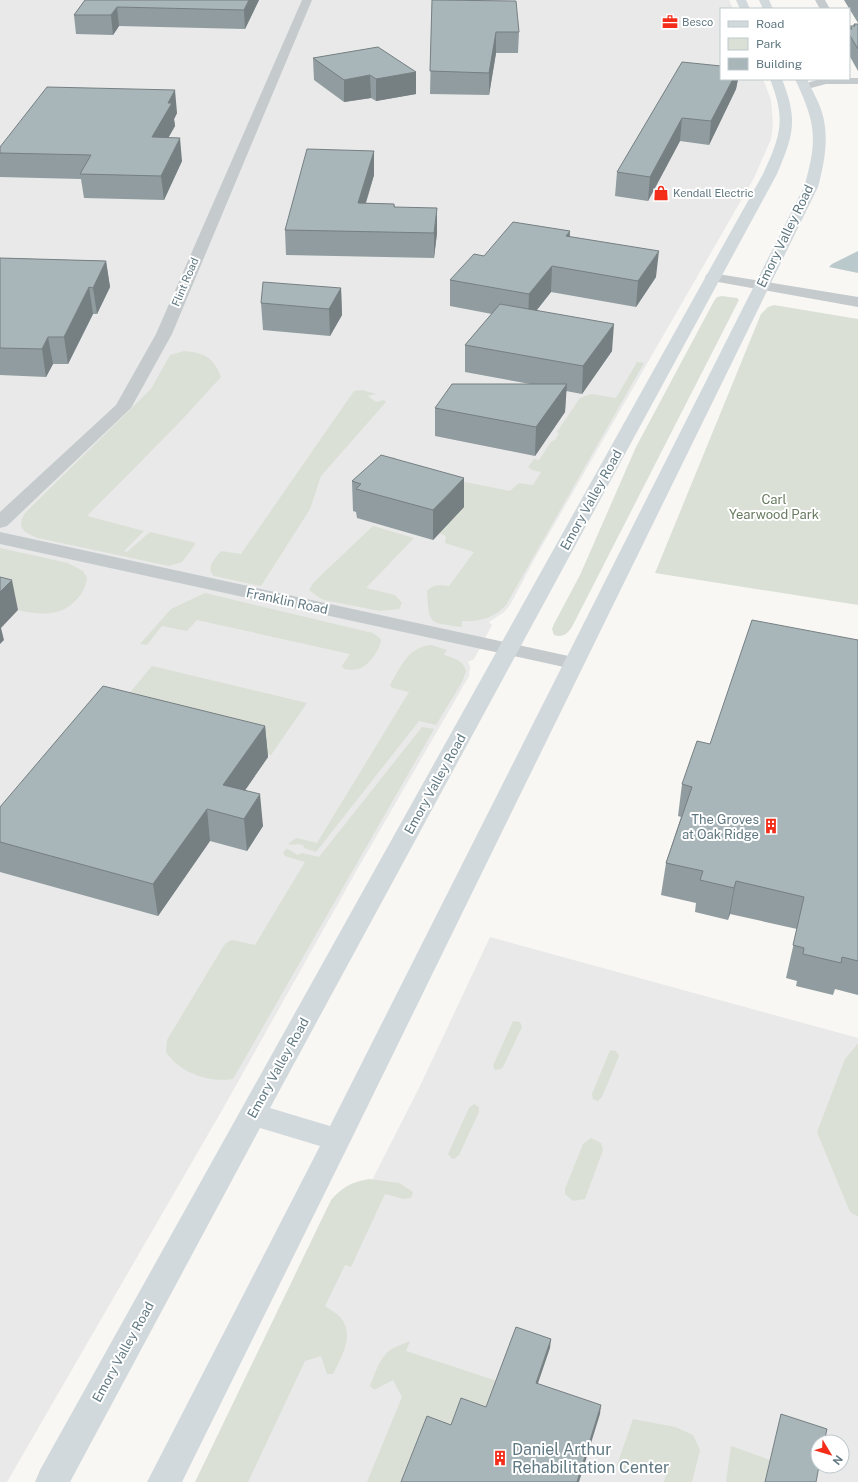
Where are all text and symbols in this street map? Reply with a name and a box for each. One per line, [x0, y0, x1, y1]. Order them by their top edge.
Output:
legend [720, 8, 850, 80]
office icon: Besco [661, 13, 679, 31]
place label: Besco [682, 16, 713, 28]
text: Road [756, 17, 784, 31]
text: Park [756, 37, 782, 51]
text: Building [756, 57, 802, 71]
street label: Emory Valley Road [754, 182, 816, 290]
shop icon: Kendall Electric [652, 184, 670, 202]
place label: Kendall Electric [673, 187, 754, 199]
street label: Flint Road [169, 256, 201, 308]
street label: Emory Valley Road [557, 447, 625, 553]
park label: Carl Yearwood Park [729, 492, 819, 522]
street label: Franklin Road [245, 585, 329, 617]
street label: Emory Valley Road [401, 731, 469, 837]
place label: The Groves at Oak Ridge [682, 812, 759, 842]
building icon: The Groves at Oak Ridge [762, 817, 780, 835]
street label: Emory Valley Road [244, 1015, 312, 1121]
street label: Emory Valley Road [89, 1299, 157, 1405]
north arrow [810, 1434, 850, 1474]
place label: Daniel Arthur Rehabilitation Center [512, 1440, 669, 1477]
building icon: Daniel Arthur Rehabilitation Center [491, 1449, 509, 1467]
text: N [831, 1453, 845, 1467]

